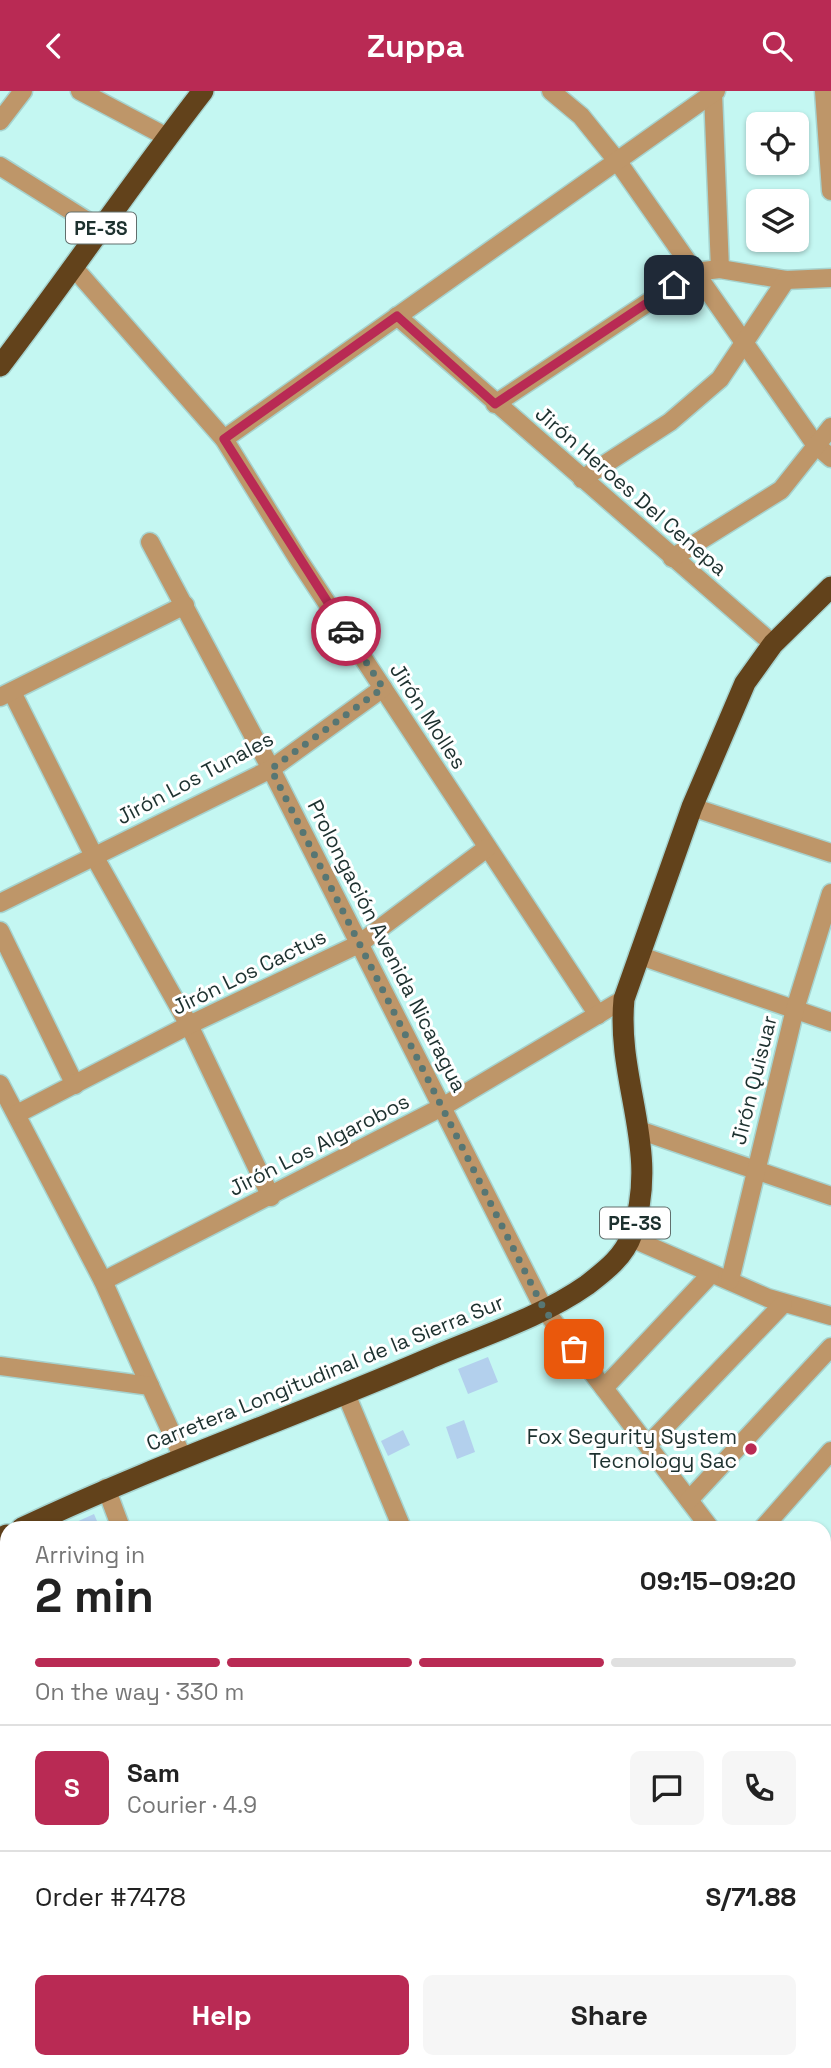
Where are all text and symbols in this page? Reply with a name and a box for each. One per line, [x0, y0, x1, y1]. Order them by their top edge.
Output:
text: Zuppa [367, 26, 464, 66]
icon: back [35, 27, 73, 65]
icon: search [758, 27, 796, 65]
map controls [746, 112, 809, 252]
button: locate [746, 112, 809, 175]
button: layers [746, 189, 809, 252]
road number: PE-3S [66, 213, 136, 244]
pin [644, 255, 704, 315]
icon: home [655, 266, 693, 304]
street label: Jirón Heroes Del Cenepa [530, 400, 733, 581]
courier [311, 596, 381, 666]
icon: car [327, 612, 365, 650]
street label: Jirón Molles [384, 657, 473, 774]
street label: Jirón Los Tunales [112, 725, 278, 830]
street label: Prolongación Avenida Nicaragua [302, 795, 473, 1097]
street label: Jirón Los Cactus [167, 923, 330, 1021]
street label: Jirón Quisuar [724, 1012, 783, 1147]
street label: Jirón Los Algarobos [224, 1087, 414, 1202]
road number: PE-3S [600, 1207, 670, 1239]
street label: Carretera Longitudinal de la Sierra Sur [142, 1288, 508, 1457]
pin [544, 1319, 604, 1379]
icon: bag [555, 1330, 593, 1368]
place label: Fox Segurity System Tecnology Sac [527, 1423, 737, 1474]
marker: Fox Segurity System Tecnology Sac [743, 1441, 759, 1457]
text: Arriving in [35, 1540, 145, 1570]
text: 09:15–09:20 [640, 1564, 796, 1598]
text: 2 min [35, 1567, 154, 1625]
text: On the way · 330 m [35, 1677, 244, 1707]
button: chat [630, 1751, 704, 1825]
button: phone [722, 1751, 796, 1825]
text: Sam [127, 1756, 180, 1790]
text: S [64, 1771, 80, 1805]
text: Courier · 4.9 [127, 1790, 257, 1820]
text: Order #7478 [35, 1880, 186, 1914]
text: S/71.88 [706, 1880, 796, 1914]
button: Help [35, 1975, 409, 2055]
button: Share [423, 1975, 796, 2055]

